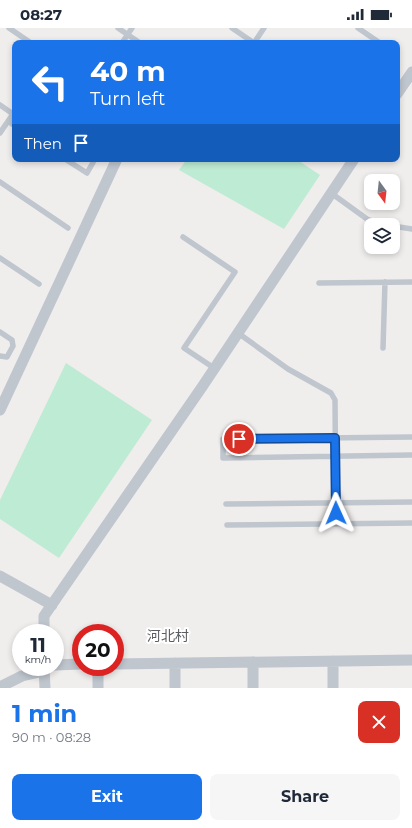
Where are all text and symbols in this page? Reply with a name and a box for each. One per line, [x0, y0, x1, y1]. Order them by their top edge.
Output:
text: 08:27 [20, 5, 62, 24]
text: 40 m [90, 54, 166, 88]
icon: left [24, 56, 76, 108]
text: Turn left [90, 88, 165, 110]
icon: arrive [70, 132, 92, 154]
text: Then [24, 134, 62, 153]
north arrow [364, 174, 400, 210]
map controls [364, 174, 400, 254]
button: layers [364, 218, 400, 254]
pin [222, 422, 256, 456]
icon: arrive [228, 428, 250, 450]
position arrow [315, 492, 357, 534]
speed limit sign: 20 [72, 624, 124, 676]
district label: 河北村 [147, 627, 189, 645]
text: 11 [30, 633, 46, 657]
text: km/h [25, 653, 51, 666]
text: 1 min [12, 699, 77, 728]
button: close [358, 701, 400, 743]
text: 90 m · 08:28 [12, 729, 91, 745]
button: Exit [12, 774, 202, 820]
button: Share [210, 774, 400, 820]

